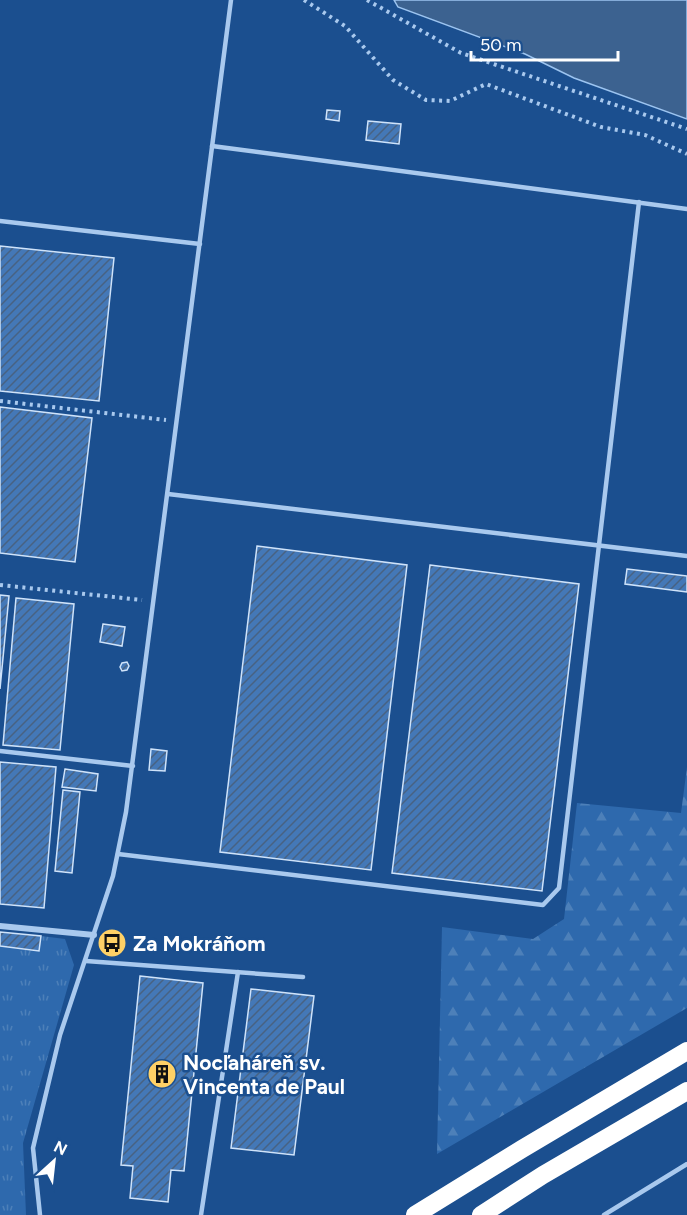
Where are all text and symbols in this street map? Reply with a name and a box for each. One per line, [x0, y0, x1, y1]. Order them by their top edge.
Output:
scale bar [471, 24, 618, 62]
text: 50 m [480, 34, 522, 56]
bus stop icon: Za Mokráňom [96, 927, 128, 959]
place label: Za Mokráňom [133, 931, 265, 956]
place label: Nocľaháreň sv. Vincenta de Paul [183, 1050, 345, 1099]
building icon: Nocľaháreň sv. Vincenta de Paul [146, 1058, 178, 1090]
north arrow [24, 1131, 84, 1191]
text: N [51, 1137, 70, 1159]

